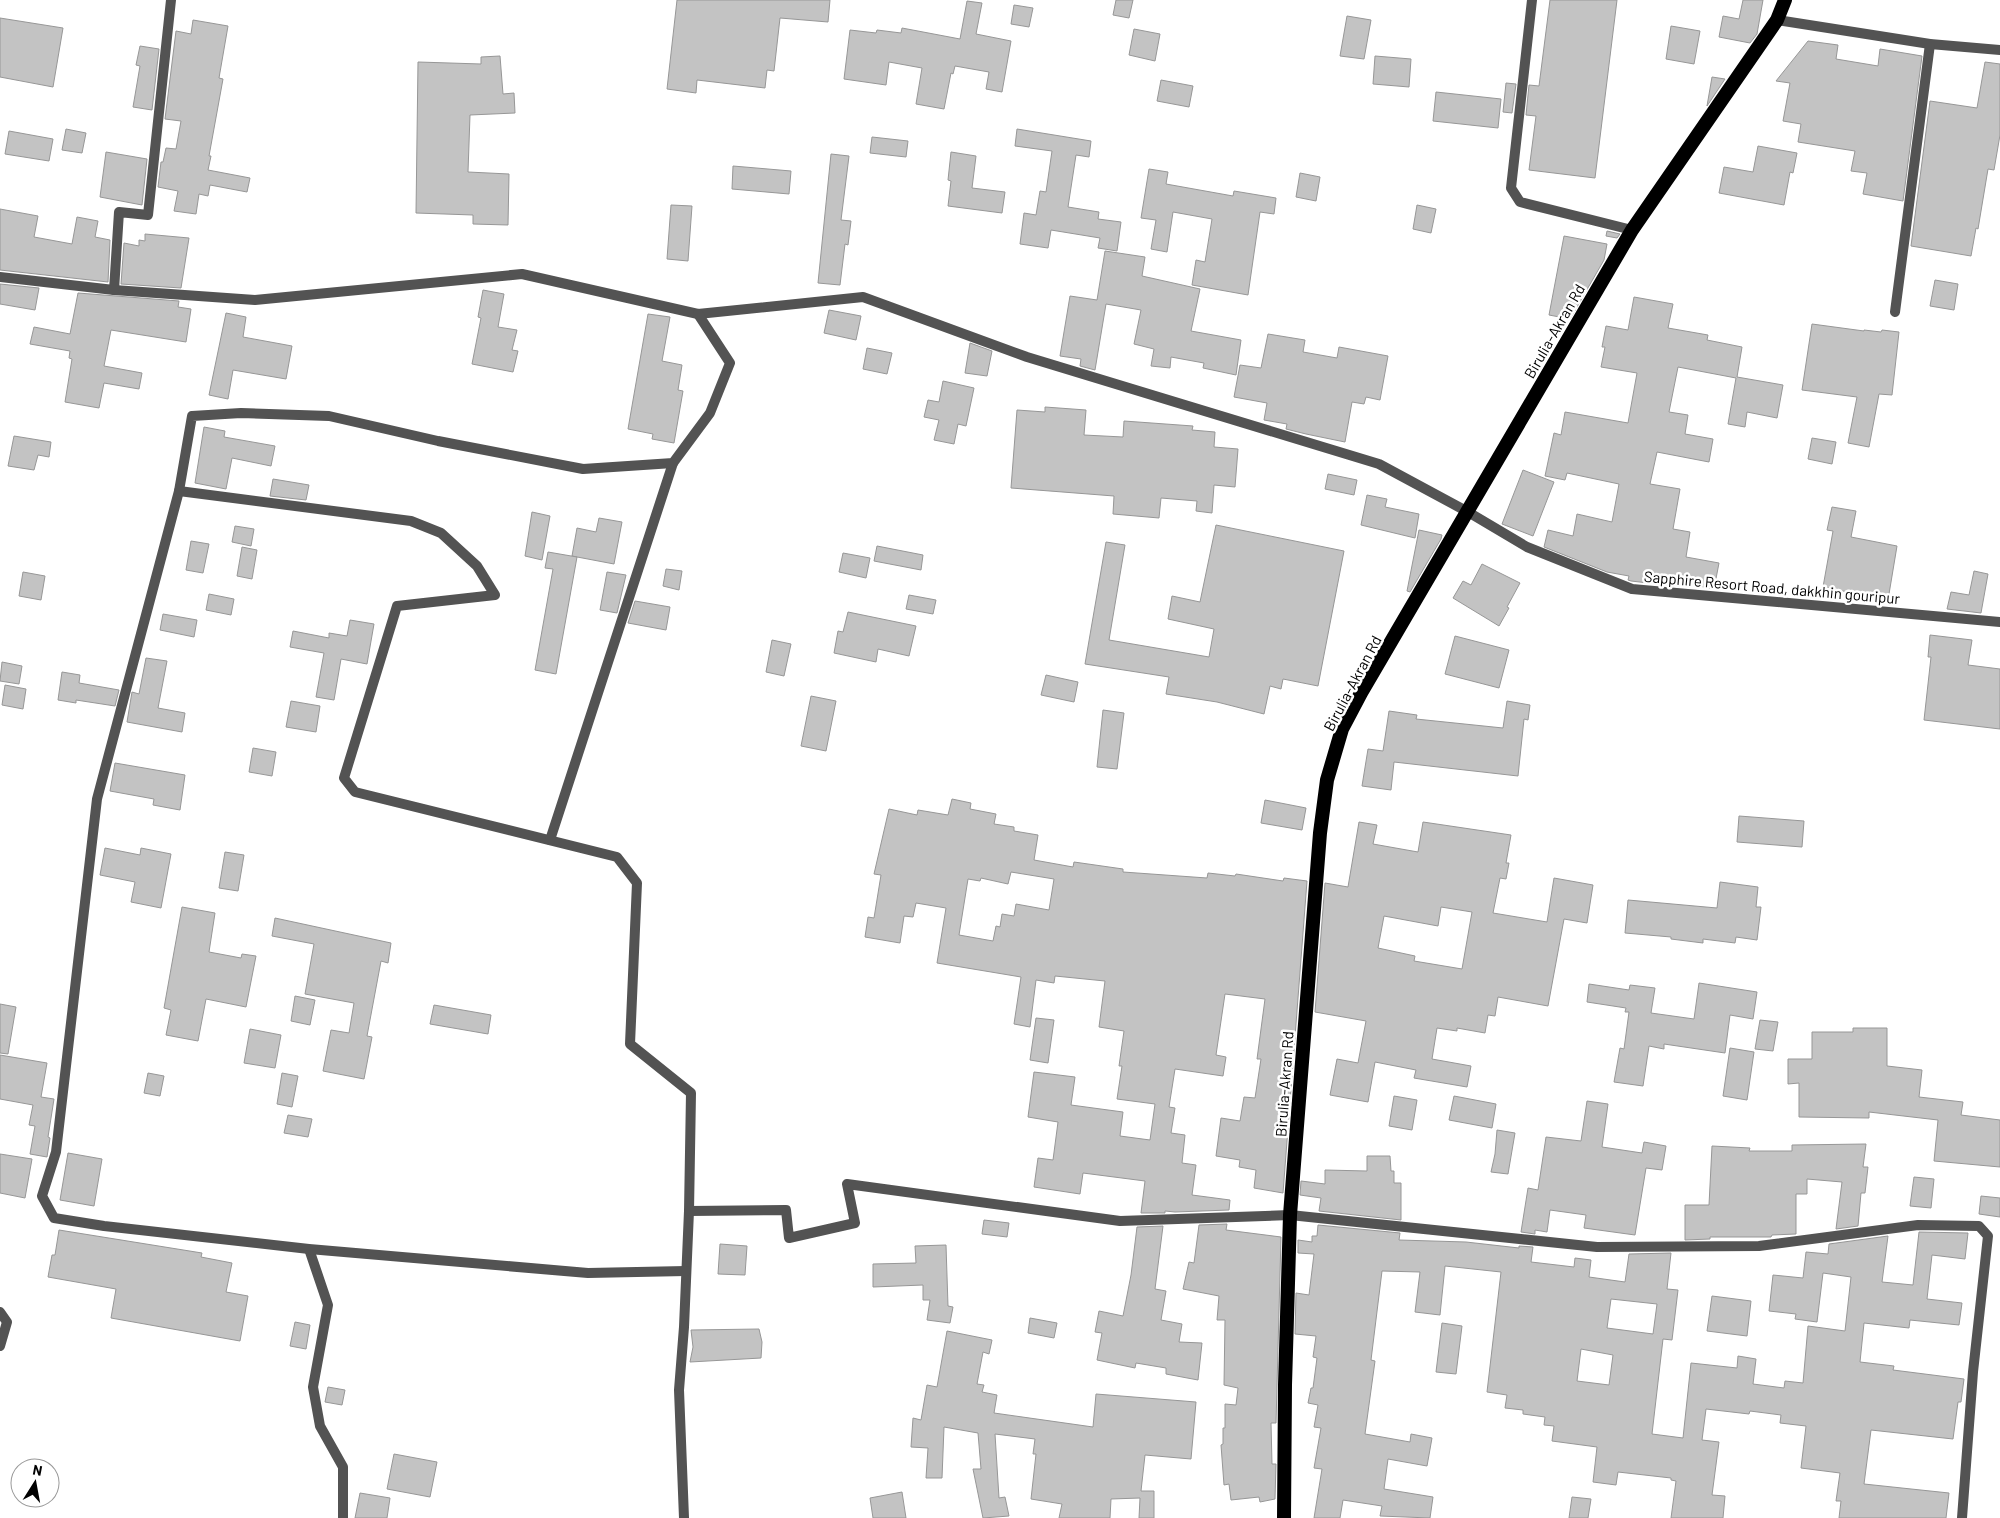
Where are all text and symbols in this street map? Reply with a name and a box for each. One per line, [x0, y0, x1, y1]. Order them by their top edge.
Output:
street label: Birulia-Akran Rd [1520, 281, 1588, 381]
street label: Sapphire Resort Road, dakkhin gouripur [1643, 567, 1901, 607]
street label: Birulia-Akran Rd [1319, 632, 1385, 734]
street label: Birulia-Akran Rd [1271, 1031, 1297, 1137]
north arrow [10, 1458, 60, 1508]
text: N [31, 1461, 44, 1479]

